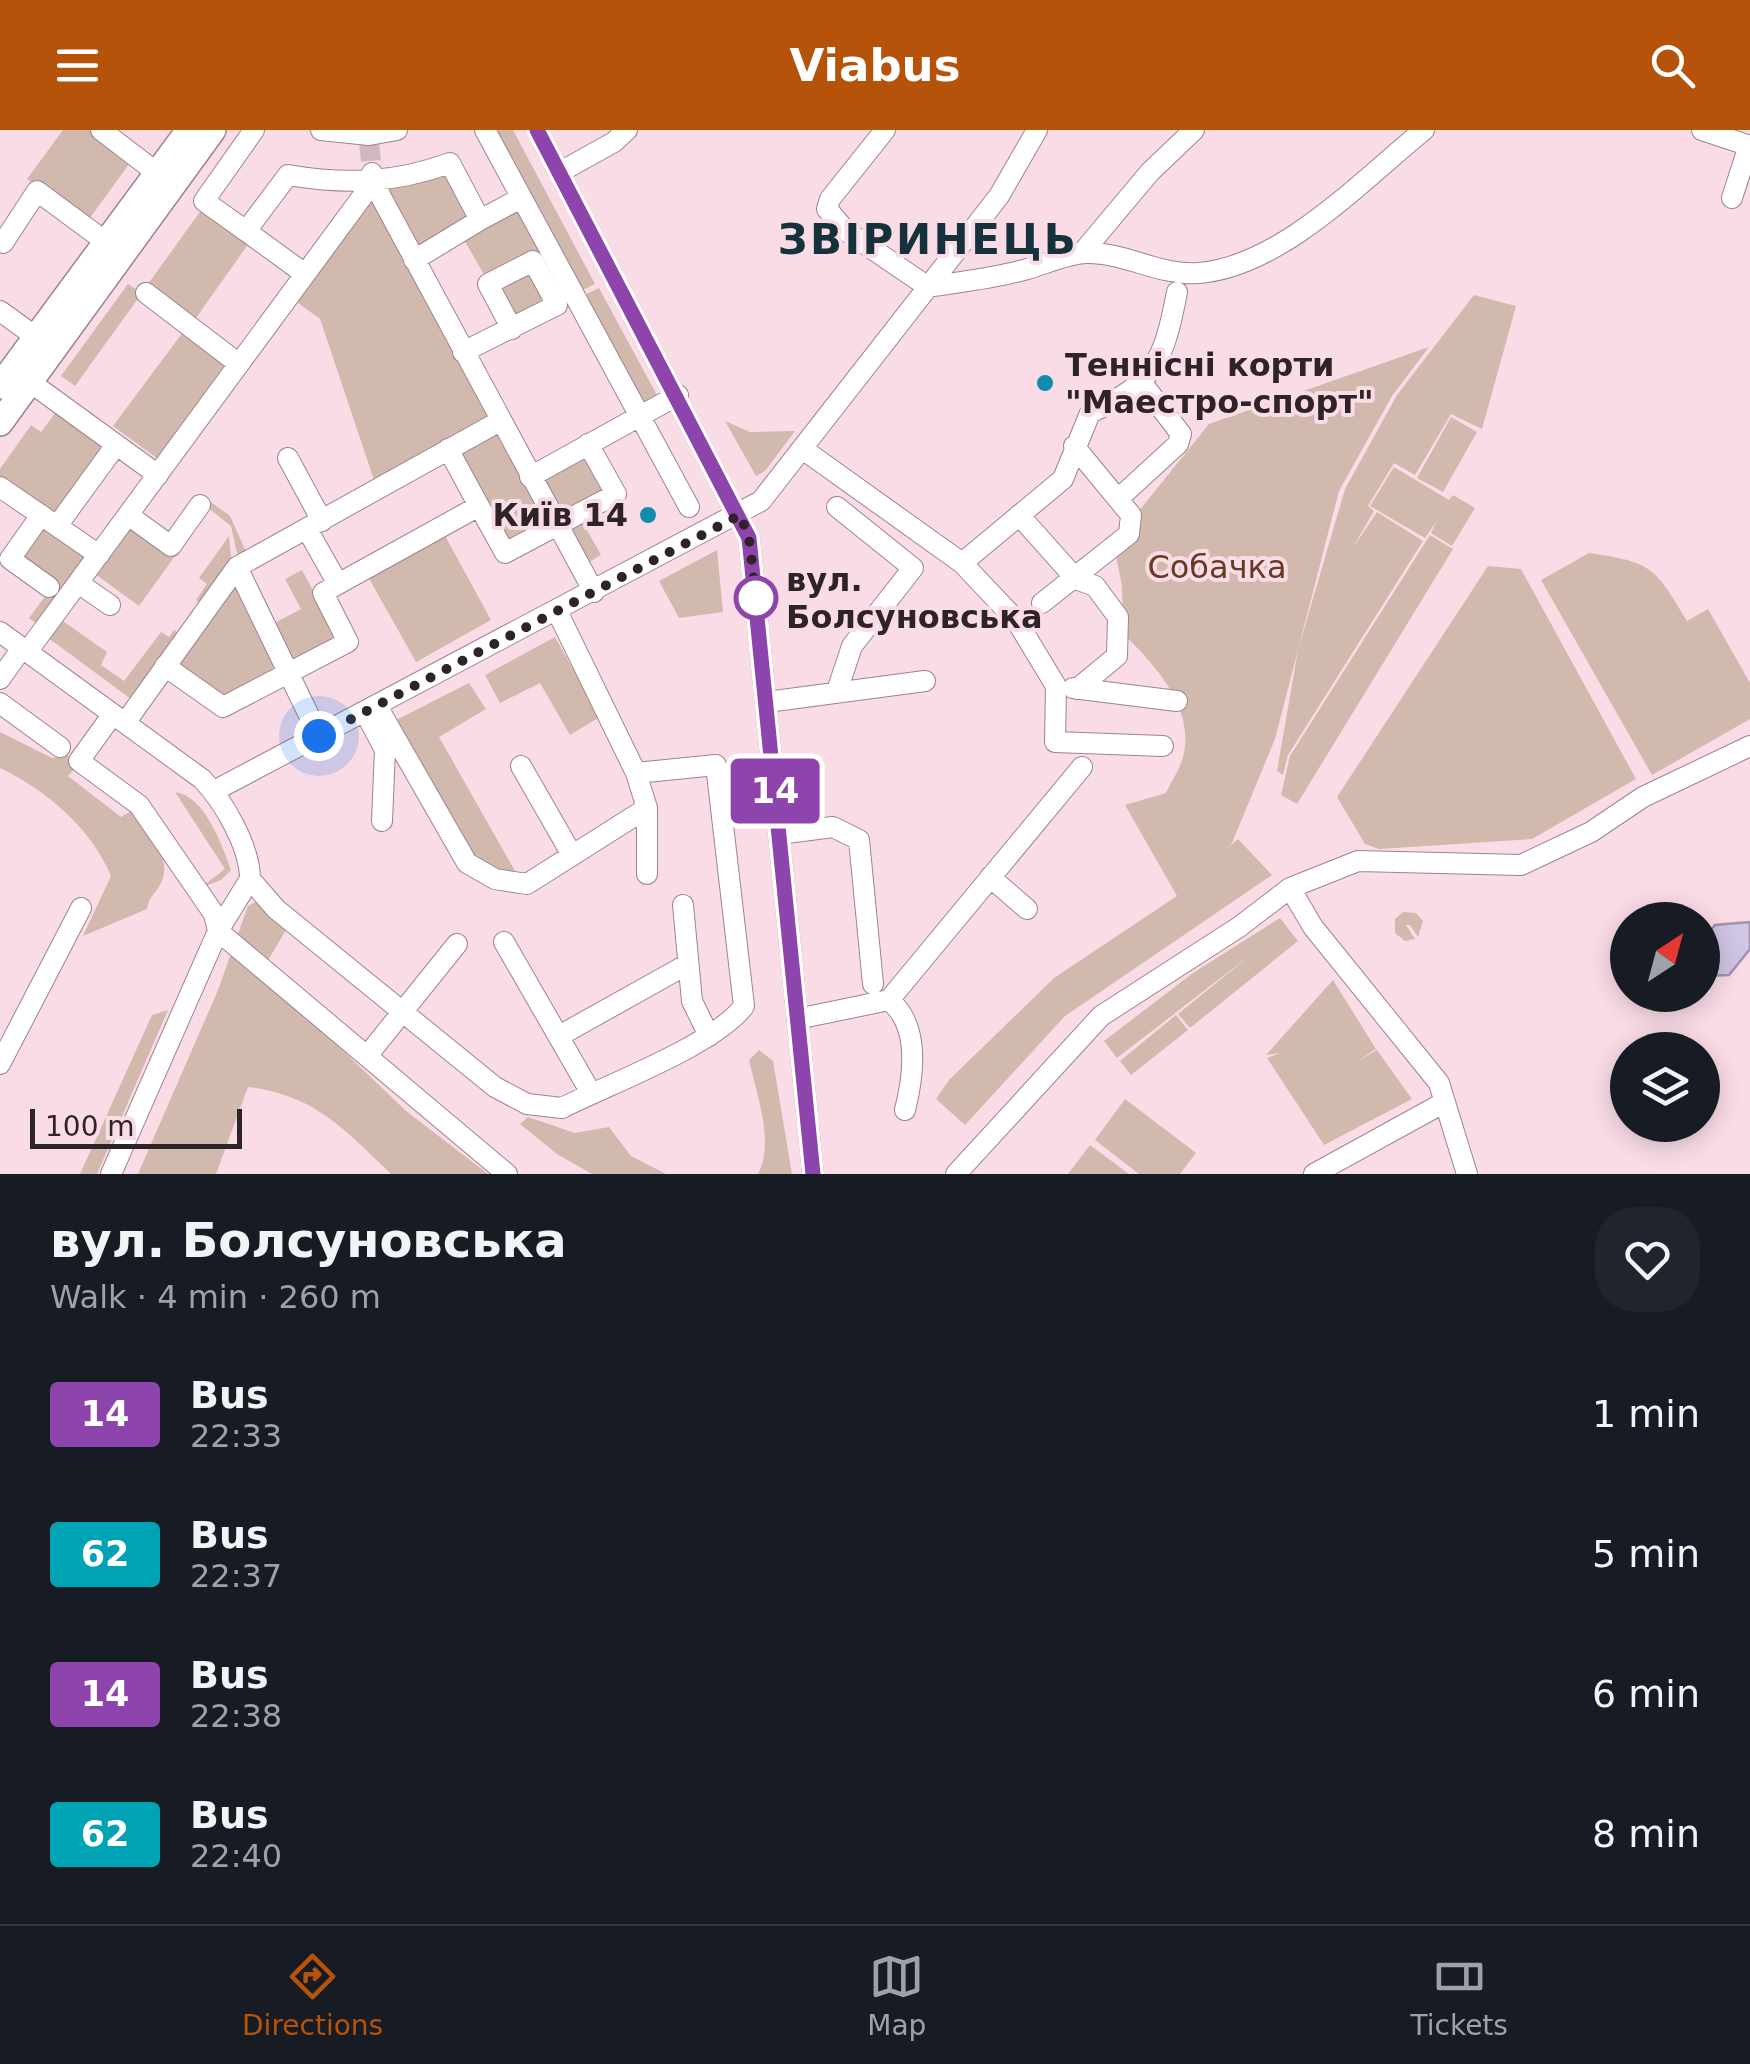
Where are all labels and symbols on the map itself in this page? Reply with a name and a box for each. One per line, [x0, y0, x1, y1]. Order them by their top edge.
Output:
district label: ЗВІРИНЕЦЬ [778, 215, 1078, 264]
place label: Теннісні корти "Маестро-спорт" [1065, 346, 1374, 421]
marker: Теннісні корти "Маестро-спорт" [1034, 372, 1056, 394]
place label: Київ 14 [493, 496, 628, 534]
marker: Київ 14 [637, 504, 659, 526]
park label: Собачка [1147, 548, 1287, 586]
place label: вул. Болсуновська [786, 561, 1043, 636]
marker: вул. Болсуновська [735, 577, 777, 619]
your location [294, 711, 344, 761]
line badge: 14 [730, 758, 820, 824]
north arrow [1610, 902, 1720, 1012]
scale bar [30, 1104, 242, 1148]

